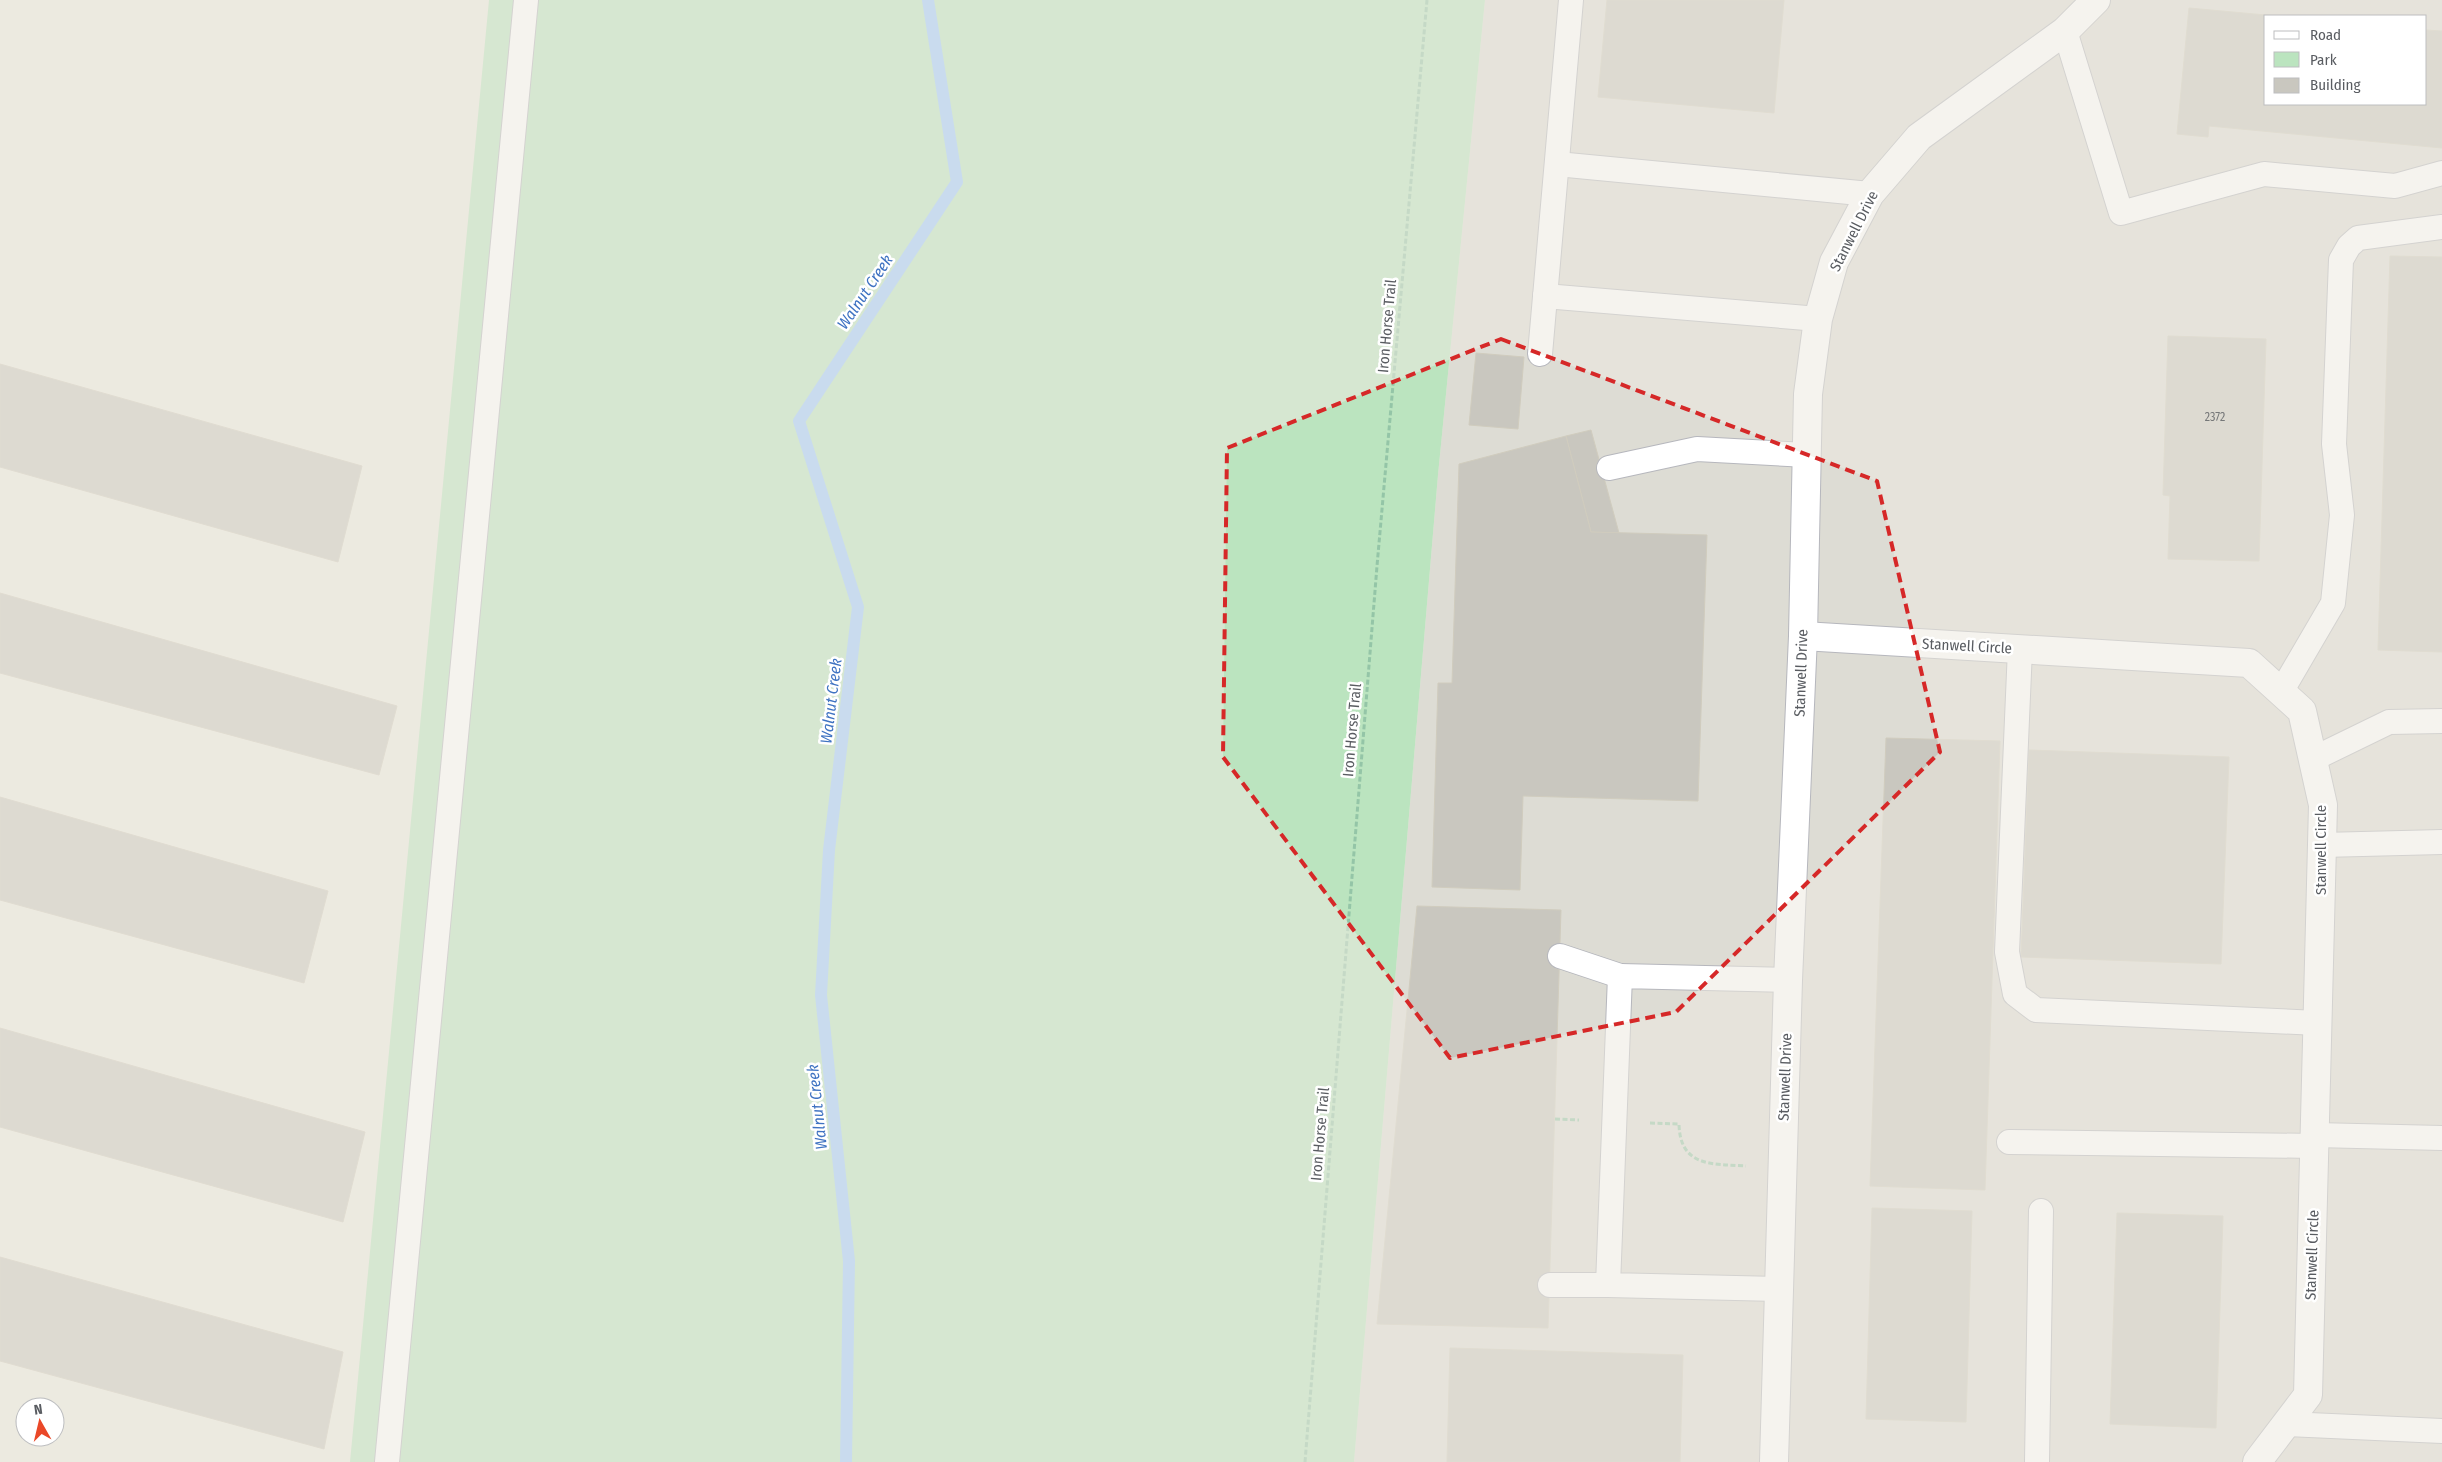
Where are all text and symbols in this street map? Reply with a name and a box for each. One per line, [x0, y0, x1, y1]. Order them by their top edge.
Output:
legend [2264, 15, 2427, 105]
text: Road [2310, 26, 2341, 44]
text: Park [2310, 51, 2337, 69]
text: Building [2310, 76, 2361, 94]
street label: Stanwell Drive [1826, 188, 1882, 274]
water label: Walnut Creek [833, 251, 897, 333]
street label: Iron Horse Trail [1374, 278, 1400, 373]
house number: 2372 [2205, 410, 2225, 424]
street label: Stanwell Drive [1790, 629, 1812, 717]
street label: Stanwell Circle [1922, 635, 2012, 657]
water label: Walnut Creek [816, 657, 846, 745]
street label: Iron Horse Trail [1339, 682, 1365, 777]
street label: Stanwell Circle [2312, 805, 2330, 895]
street label: Stanwell Drive [1774, 1033, 1796, 1121]
water label: Walnut Creek [803, 1063, 831, 1151]
street label: Iron Horse Trail [1307, 1086, 1333, 1181]
street label: Stanwell Circle [2301, 1210, 2323, 1300]
north arrow [15, 1397, 65, 1447]
text: N [33, 1401, 44, 1419]

